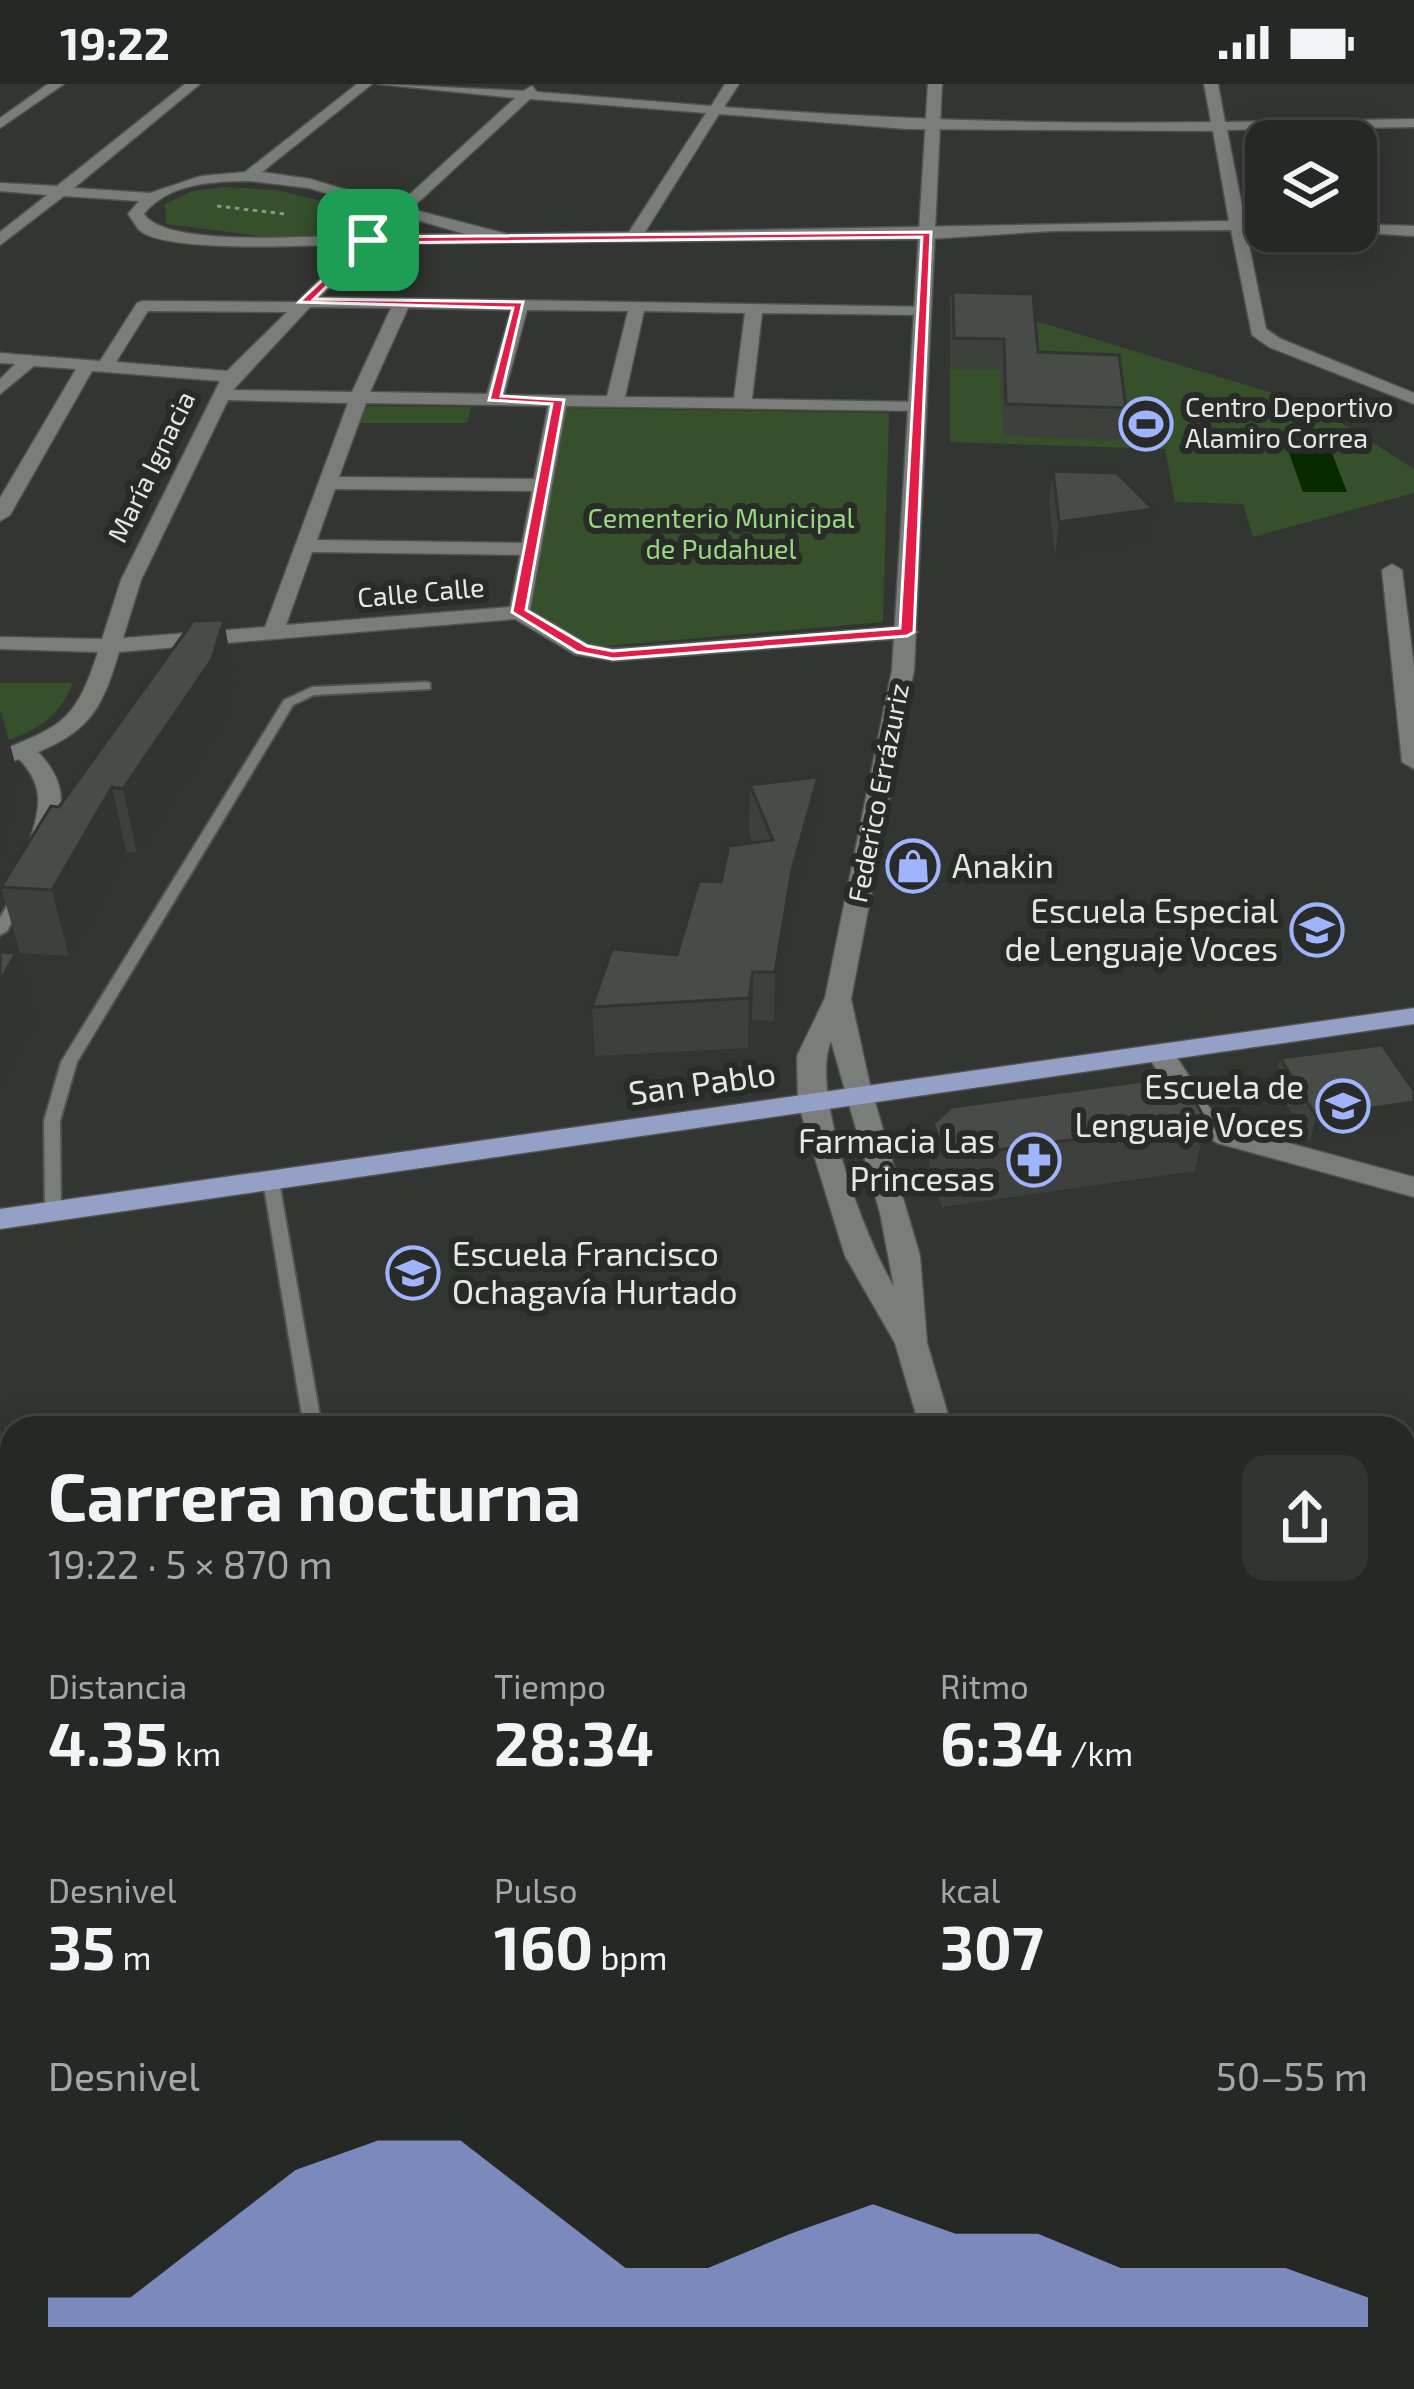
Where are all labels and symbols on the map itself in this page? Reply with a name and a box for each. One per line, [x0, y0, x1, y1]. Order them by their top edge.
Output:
pin [317, 189, 419, 291]
street label: María Ignacia [100, 385, 201, 547]
place label: Centro Deportivo Alamiro Correa [1185, 390, 1393, 453]
sports icon: Centro Deportivo Alamiro Correa [1118, 396, 1174, 452]
park label: Cementerio Municipal de Pudahuel [587, 501, 855, 564]
street label: Calle Calle [356, 570, 486, 613]
street label: Federico Errázuriz [840, 680, 914, 905]
shop icon: Anakin [885, 838, 941, 894]
place label: Anakin [952, 845, 1054, 885]
place label: Escuela Especial de Lenguaje Voces [1004, 890, 1278, 968]
school or university icon: Escuela Especial de Lenguaje Voces [1289, 902, 1345, 958]
street label: San Pablo [626, 1052, 778, 1112]
place label: Escuela de Lenguaje Voces [1074, 1066, 1304, 1144]
school or university icon: Escuela de Lenguaje Voces [1315, 1078, 1371, 1134]
place label: Farmacia Las Princesas [798, 1120, 995, 1198]
pharmacy icon: Farmacia Las Princesas [1006, 1132, 1062, 1188]
place label: Escuela Francisco Ochagavía Hurtado [452, 1233, 737, 1311]
school or university icon: Escuela Francisco Ochagavía Hurtado [385, 1245, 441, 1301]

